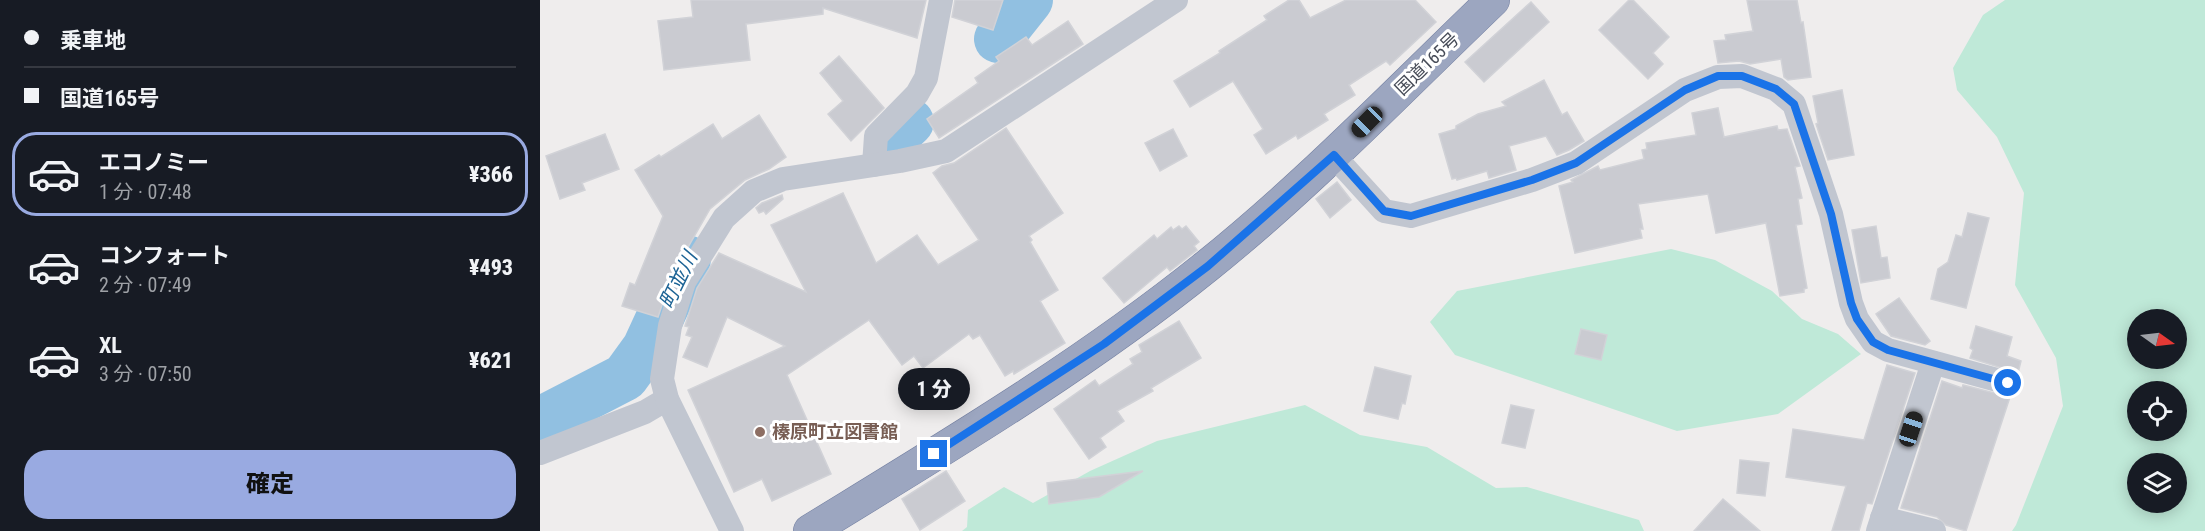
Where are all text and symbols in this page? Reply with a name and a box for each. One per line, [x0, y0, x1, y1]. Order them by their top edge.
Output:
text: 乗車地 [60, 28, 126, 53]
street label: 国道165号 [1390, 28, 1463, 99]
text: 国道165号 [60, 86, 159, 111]
car [1348, 103, 1386, 141]
icon: car [27, 147, 81, 201]
text: エコノミー [99, 150, 209, 175]
text: ¥366 [469, 162, 513, 187]
text: 1 分 · 07:48 [99, 180, 192, 204]
icon: car [27, 240, 81, 294]
text: コンフォート [99, 243, 230, 268]
water label: 町並川 [654, 246, 703, 312]
text: ¥493 [469, 255, 513, 280]
text: 2 分 · 07:49 [99, 273, 192, 297]
north arrow [2127, 309, 2187, 369]
map controls [2127, 309, 2187, 513]
icon: car [27, 333, 81, 387]
text: XL [99, 333, 122, 358]
text: ¥621 [469, 348, 513, 373]
text: 3 分 · 07:50 [99, 362, 192, 386]
callout: 1 分 [898, 367, 970, 409]
route start [1994, 369, 2021, 396]
text: 1 分 [917, 377, 951, 401]
button: locate [2127, 381, 2187, 441]
car [1897, 409, 1925, 449]
place label: 榛原町立図書館 [772, 421, 898, 442]
marker: 榛原町立図書館 [753, 425, 767, 439]
route end [920, 440, 947, 467]
button: 確定 [24, 450, 516, 519]
button: layers [2127, 453, 2187, 513]

